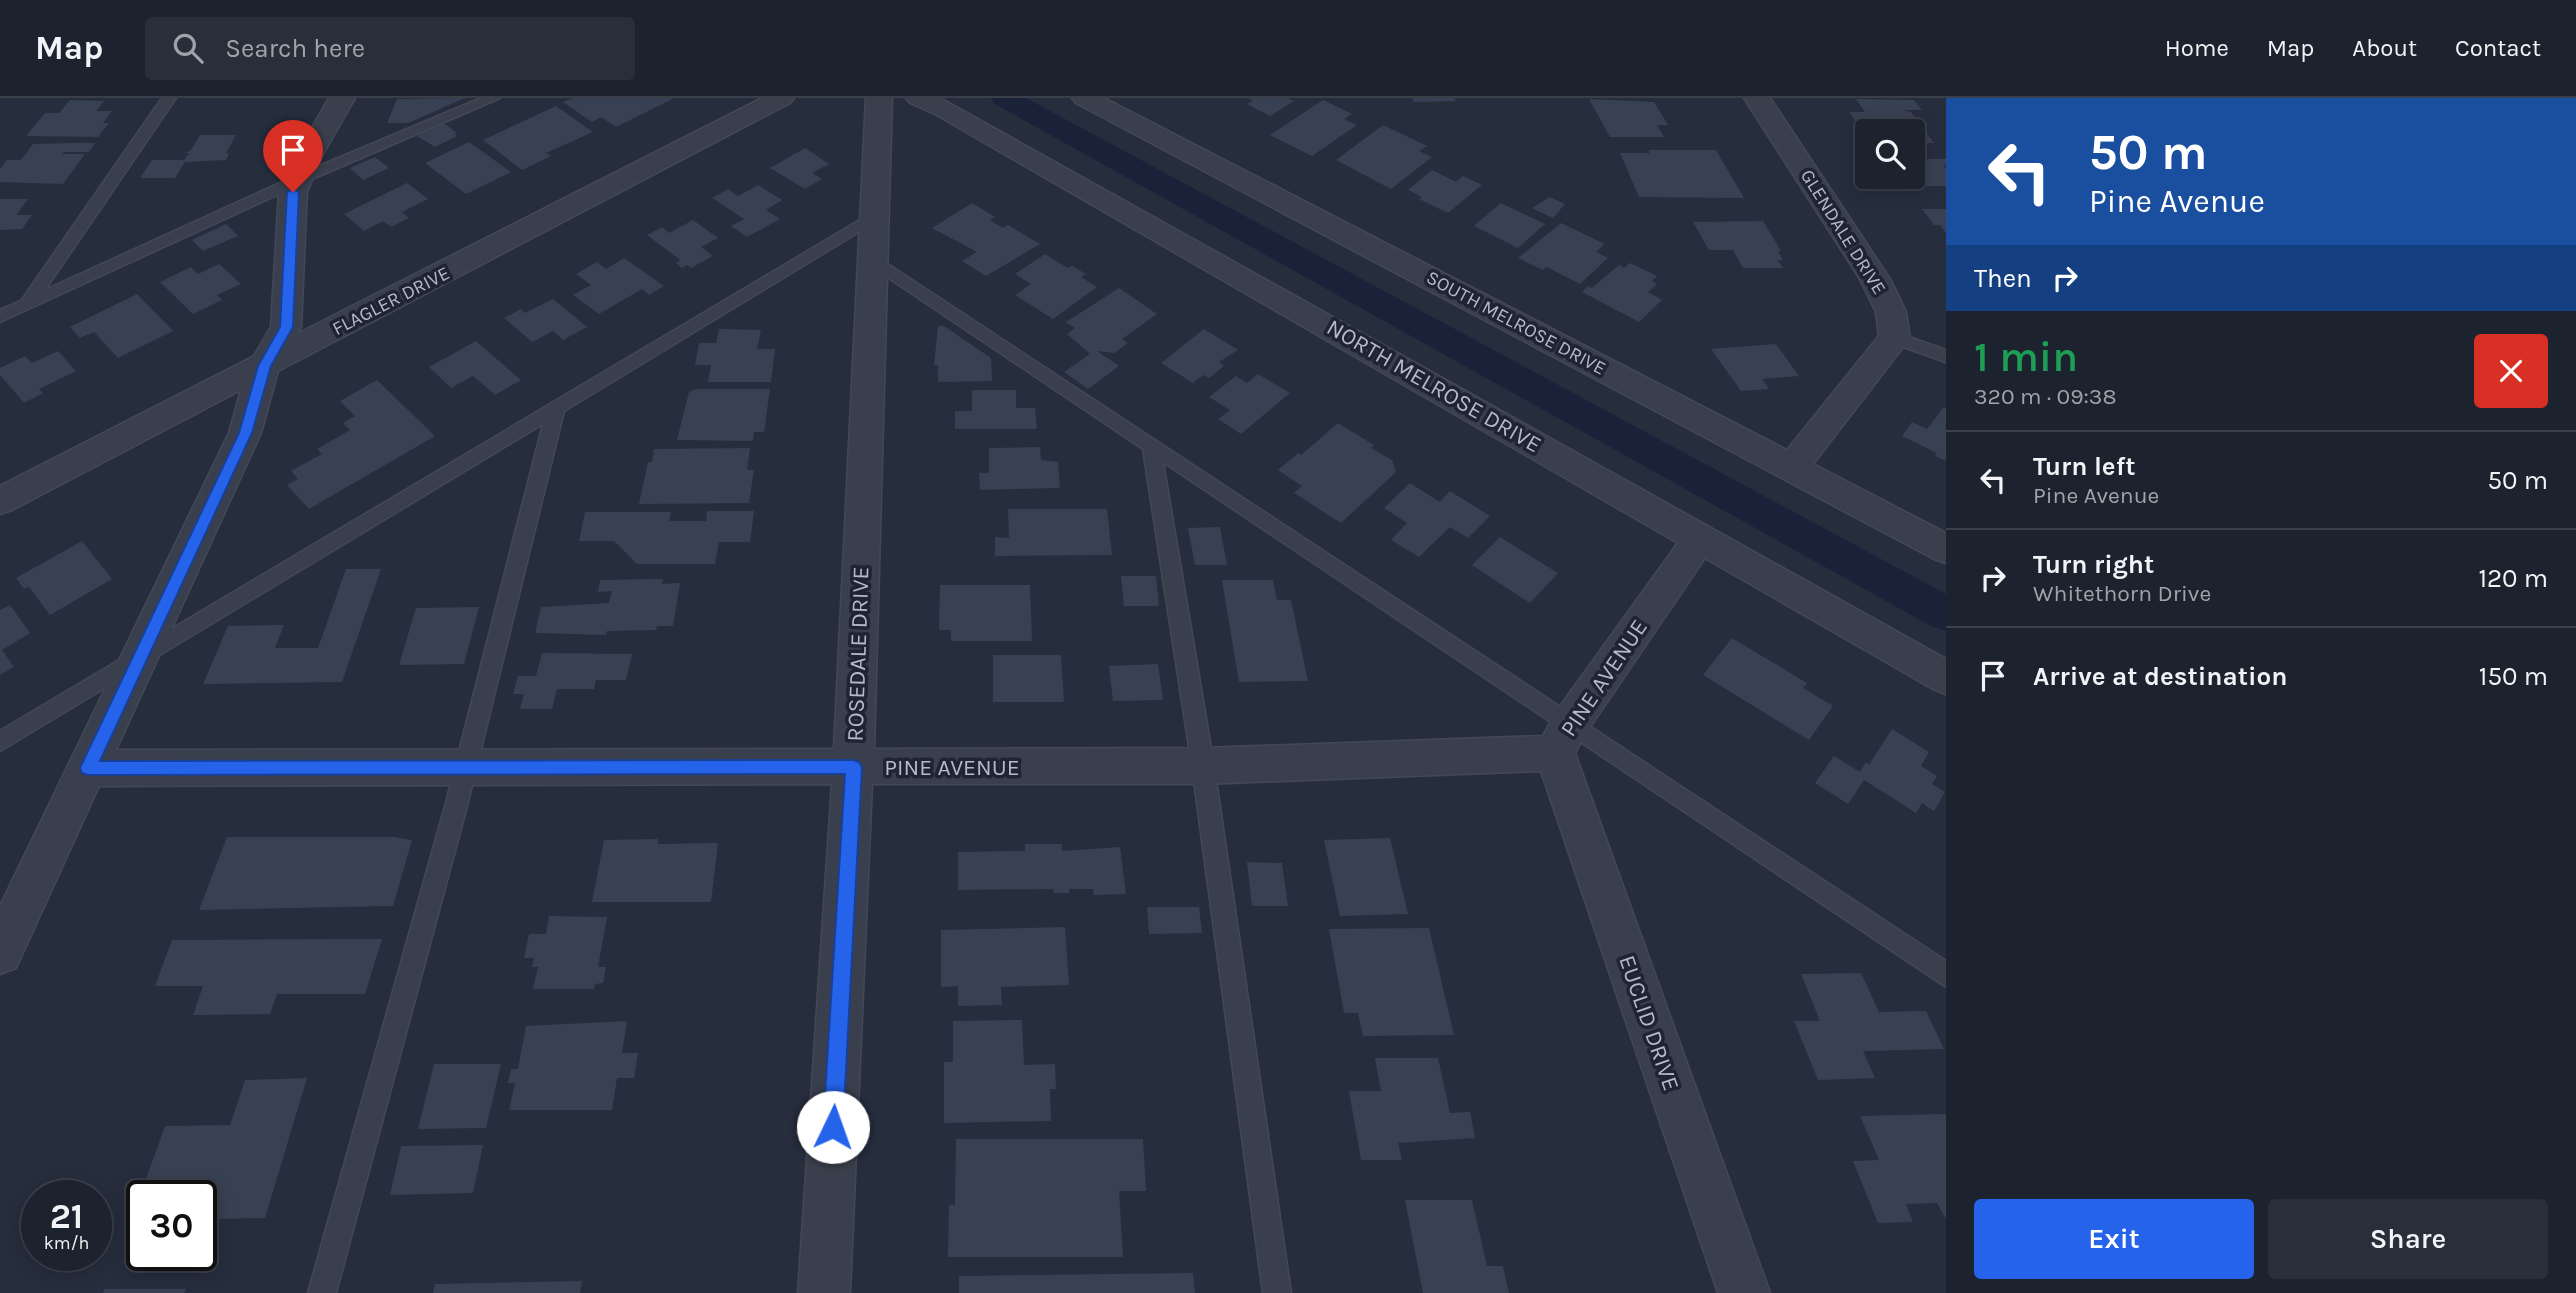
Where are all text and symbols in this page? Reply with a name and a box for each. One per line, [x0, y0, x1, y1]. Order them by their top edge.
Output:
search box [145, 17, 635, 80]
text: Map [35, 29, 103, 67]
icon: search [169, 29, 207, 67]
text: Search here [225, 33, 365, 64]
text: Home [2165, 34, 2229, 62]
text: Map [2267, 34, 2314, 62]
text: About [2352, 34, 2417, 62]
text: Contact [2455, 34, 2541, 62]
map controls [1855, 119, 1925, 189]
button: search [1855, 119, 1925, 189]
pin [263, 120, 323, 192]
text: 50 m [2089, 124, 2207, 181]
icon: left [1974, 126, 2065, 217]
icon: arrive [274, 131, 312, 169]
street label: GLENDALE DRIVE [1796, 165, 1890, 299]
text: Pine Avenue [2089, 183, 2265, 220]
icon: right [2046, 259, 2084, 297]
street label: FLAGLER DRIVE [329, 262, 453, 340]
text: Then [1974, 263, 2032, 294]
street label: SOUTH MELROSE DRIVE [1423, 266, 1609, 380]
street label: NORTH MELROSE DRIVE [1322, 314, 1546, 458]
text: 1 min [1974, 332, 2078, 382]
button: close [2474, 334, 2548, 408]
text: 320 m · 09:38 [1974, 383, 2117, 410]
text: Turn left [2033, 451, 2135, 482]
icon: left [1974, 461, 2012, 499]
text: 50 m [2487, 465, 2548, 496]
text: Pine Avenue [2033, 482, 2159, 509]
text: Turn right [2033, 549, 2154, 580]
icon: right [1974, 559, 2012, 597]
text: 120 m [2478, 563, 2548, 594]
street label: ROSEDALE DRIVE [841, 566, 875, 742]
text: Whitethorn Drive [2033, 580, 2211, 607]
street label: PINE AVENUE [1555, 614, 1653, 742]
icon: arrive [1974, 657, 2012, 695]
text: Arrive at destination [2033, 661, 2287, 692]
text: 150 m [2479, 661, 2548, 692]
street label: PINE AVENUE [884, 754, 1020, 781]
street label: EUCLID DRIVE [1613, 952, 1685, 1094]
position arrow [796, 1090, 870, 1164]
speed limit sign: 30 [126, 1180, 217, 1271]
text: 21 [50, 1196, 83, 1237]
button: Exit [1974, 1199, 2254, 1279]
button: Share [2268, 1199, 2548, 1279]
text: km/h [44, 1232, 89, 1254]

